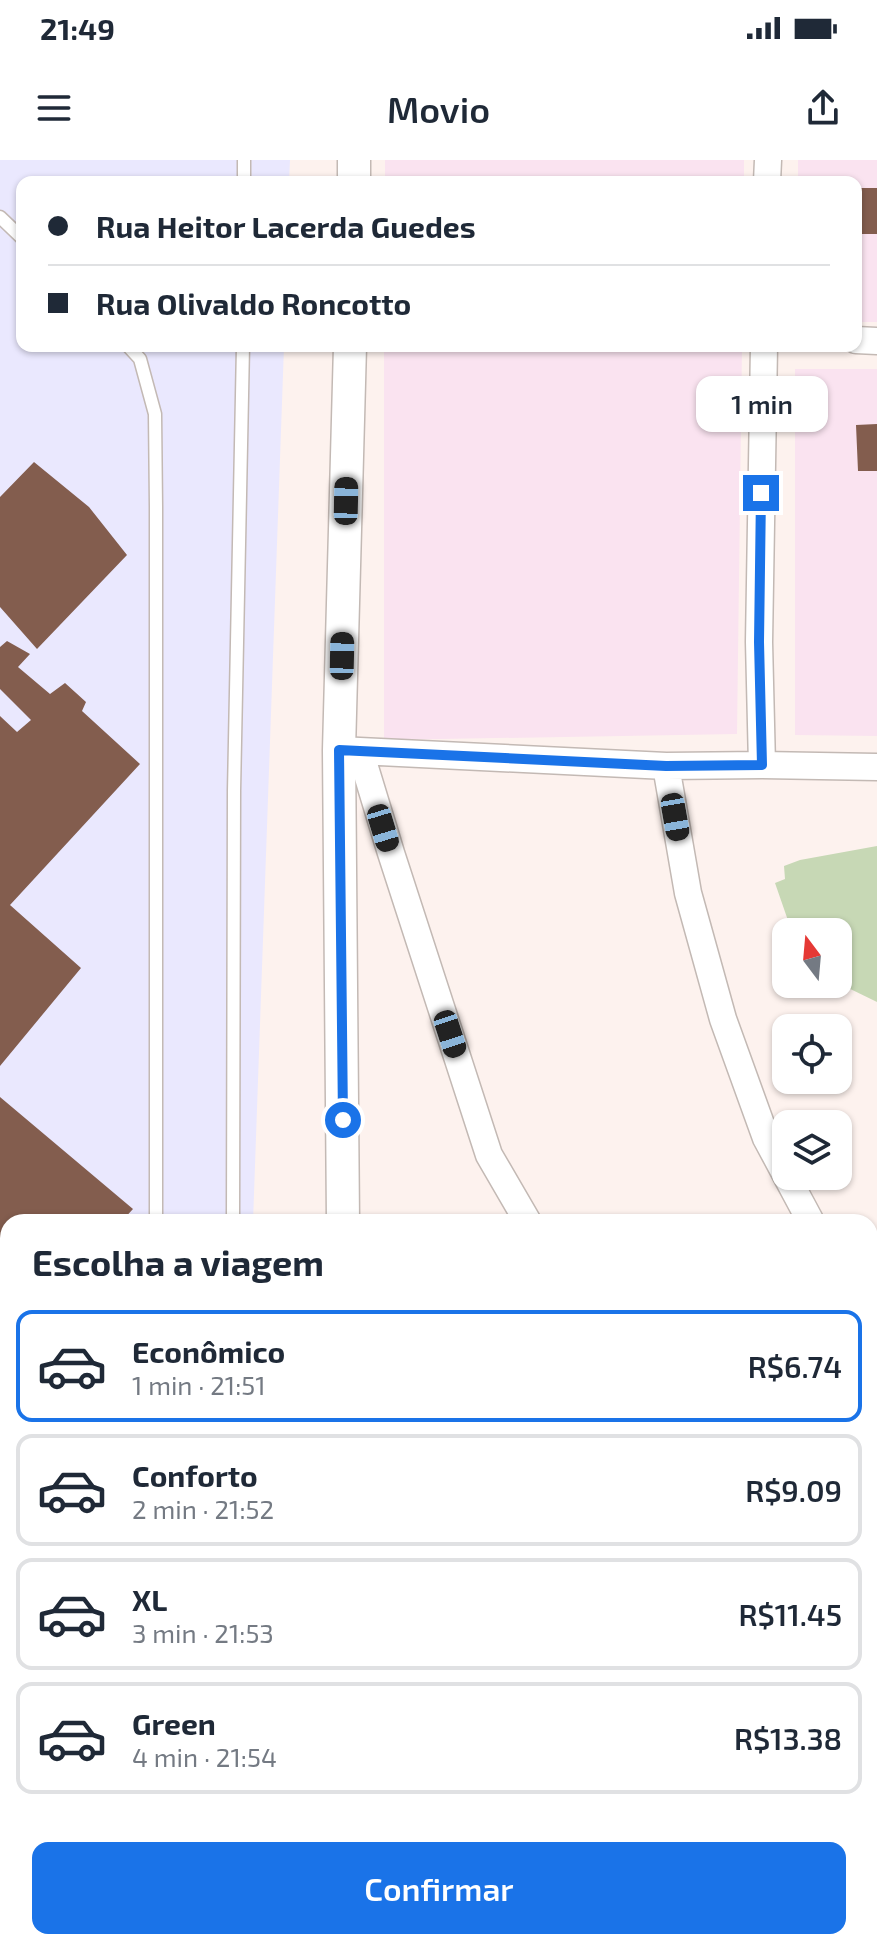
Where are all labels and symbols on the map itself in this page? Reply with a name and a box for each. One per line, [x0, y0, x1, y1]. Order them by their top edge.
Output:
callout: 1 min [695, 377, 827, 433]
route end [743, 475, 779, 511]
car [334, 477, 358, 525]
car [330, 632, 354, 680]
car [659, 791, 691, 843]
car [365, 802, 401, 854]
north arrow [772, 918, 852, 998]
car [431, 1007, 469, 1061]
route start [325, 1102, 361, 1138]

